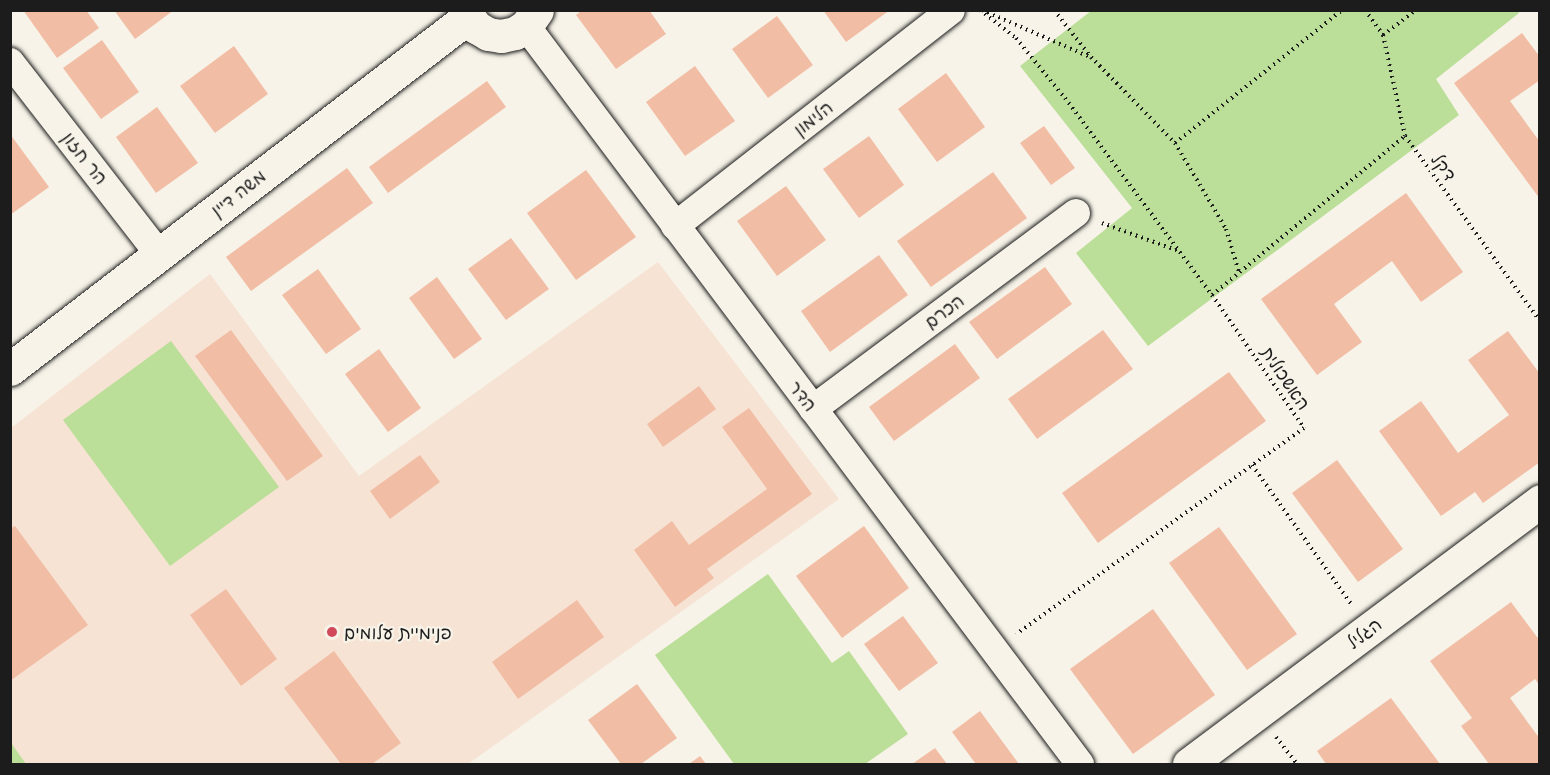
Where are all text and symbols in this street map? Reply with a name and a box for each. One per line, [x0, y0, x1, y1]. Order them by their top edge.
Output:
street label: הלימון [789, 96, 837, 140]
street label: הר חזון [58, 127, 112, 189]
street label: דקל [1427, 149, 1461, 185]
street label: משה דיין [206, 165, 270, 221]
street label: הכרם [920, 289, 968, 333]
street label: האשכולית [1257, 342, 1315, 414]
street label: הדר [785, 377, 821, 415]
street label: הגליל [1342, 613, 1386, 653]
place label: פנימיית עלומים [344, 621, 452, 643]
marker: פנימיית עלומים [325, 625, 339, 639]

